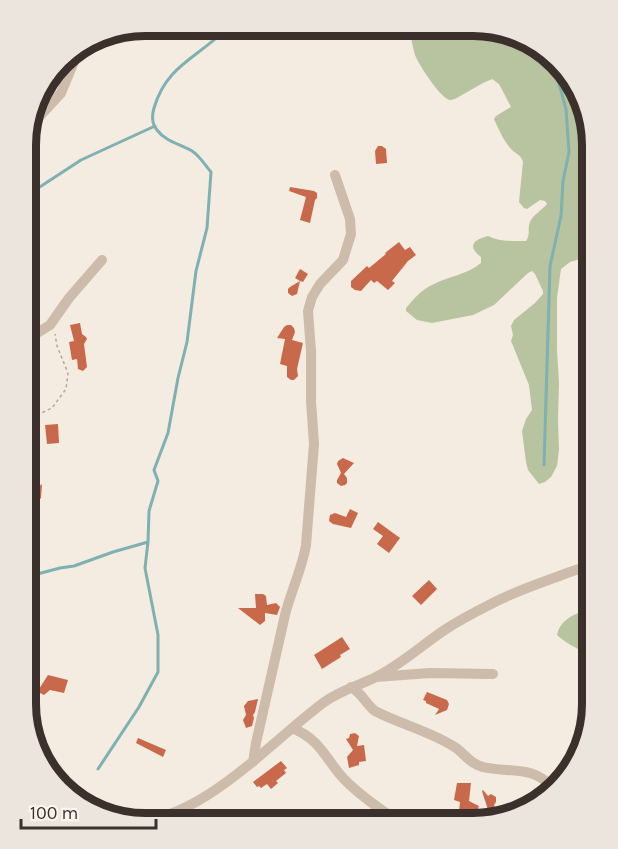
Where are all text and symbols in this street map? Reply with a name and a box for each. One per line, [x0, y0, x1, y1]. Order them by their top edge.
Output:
scale bar [21, 792, 156, 830]
text: 100 m [30, 802, 78, 824]

